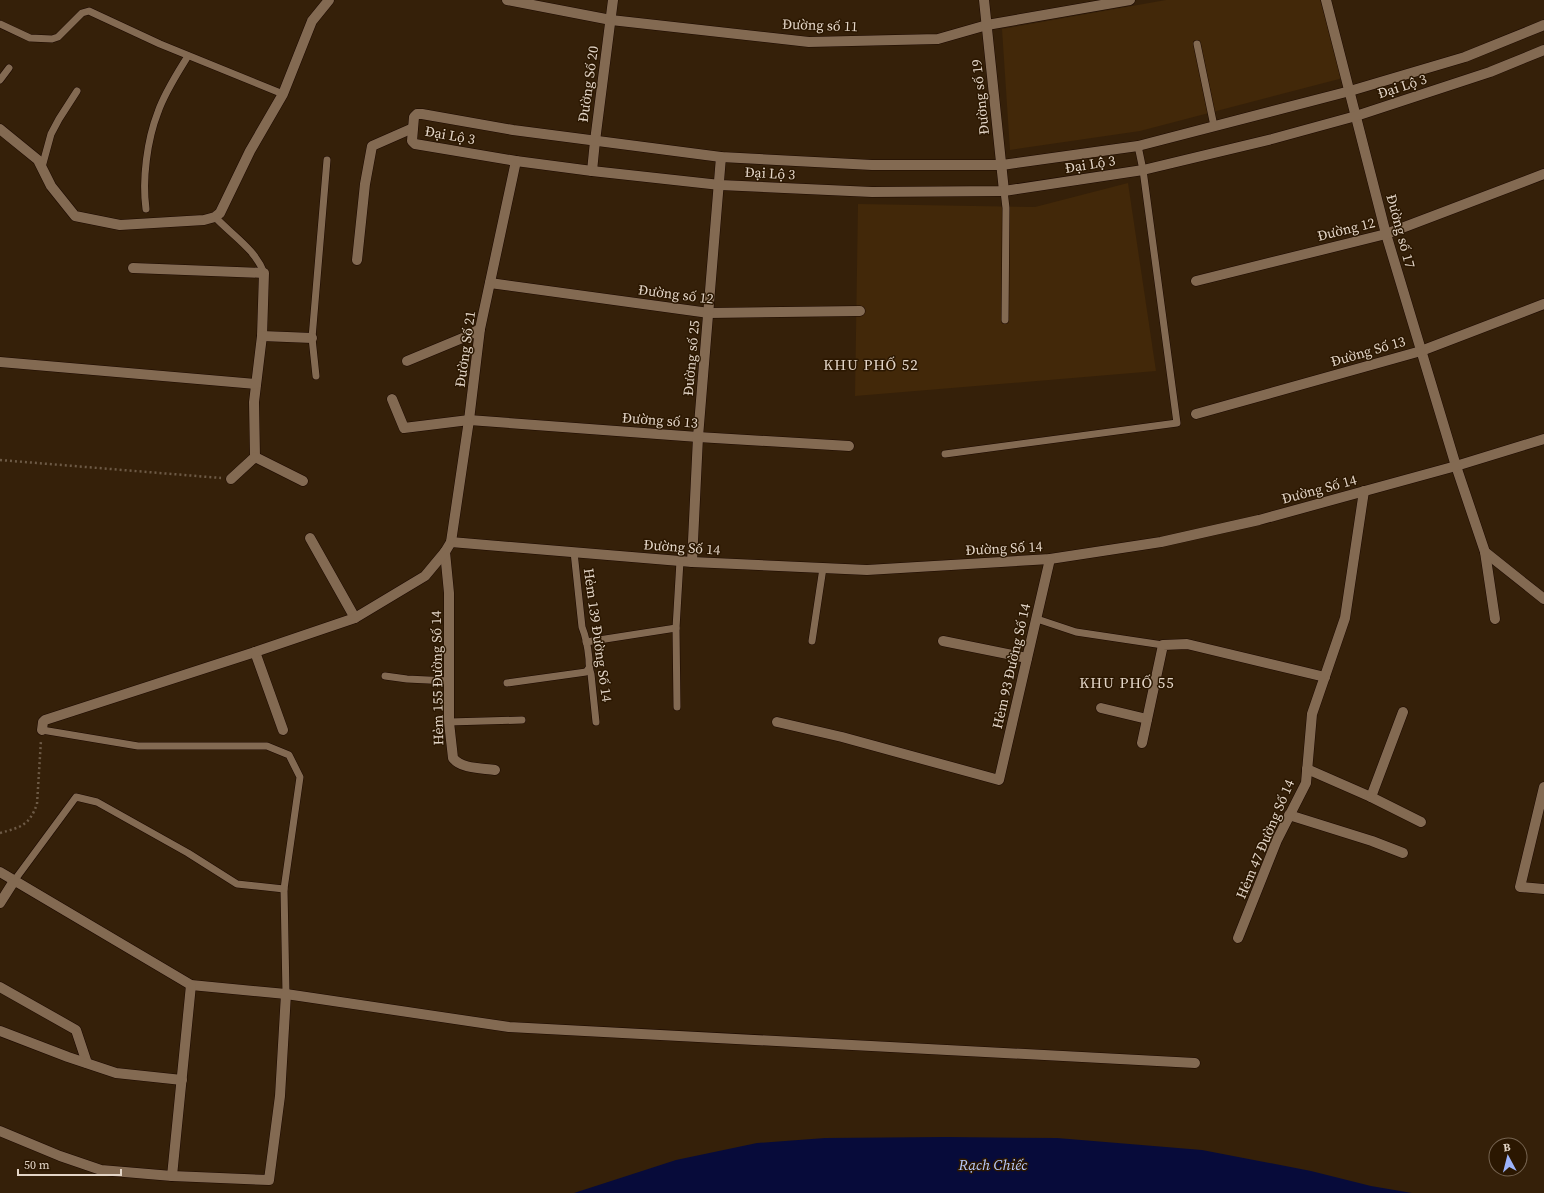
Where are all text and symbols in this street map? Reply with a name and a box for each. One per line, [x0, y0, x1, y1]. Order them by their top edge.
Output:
street label: Đường số 11 [782, 14, 858, 36]
street label: Đường Số 20 [573, 45, 603, 123]
street label: Đường số 19 [966, 58, 994, 136]
street label: Đại Lộ 3 [1375, 69, 1429, 103]
street label: Đại Lộ 3 [423, 121, 477, 149]
street label: Đại Lộ 3 [1063, 150, 1117, 178]
street label: Đại Lộ 3 [744, 162, 796, 184]
street label: Đường số 17 [1382, 192, 1420, 270]
street label: Đường 12 [1315, 212, 1377, 246]
street label: Đường số 12 [637, 279, 715, 309]
street label: Đường Số 21 [450, 310, 480, 388]
street label: Đường số 25 [678, 319, 704, 397]
street label: Đường Số 13 [1328, 331, 1408, 371]
district label: KHU PHỐ 52 [823, 354, 919, 375]
street label: Đường số 13 [621, 407, 699, 433]
street label: Đường Số 14 [1279, 469, 1359, 509]
street label: Đường Số 14 [643, 534, 721, 560]
street label: Đường Số 14 [965, 536, 1043, 560]
street label: Hẻm 139 Đường Số 14 [579, 567, 617, 703]
street label: Hẻm 93 Đường Số 14 [987, 601, 1035, 731]
street label: Hẻm 155 Đường Số 14 [426, 610, 448, 746]
district label: KHU PHỐ 55 [1079, 672, 1175, 693]
street label: Hẻm 47 Đường Số 14 [1231, 776, 1299, 902]
north arrow [1488, 1137, 1528, 1177]
text: B [1502, 1140, 1511, 1155]
scale bar [18, 1151, 121, 1177]
water label: Rạch Chiếc [958, 1154, 1028, 1175]
text: 50 m [24, 1157, 50, 1173]

